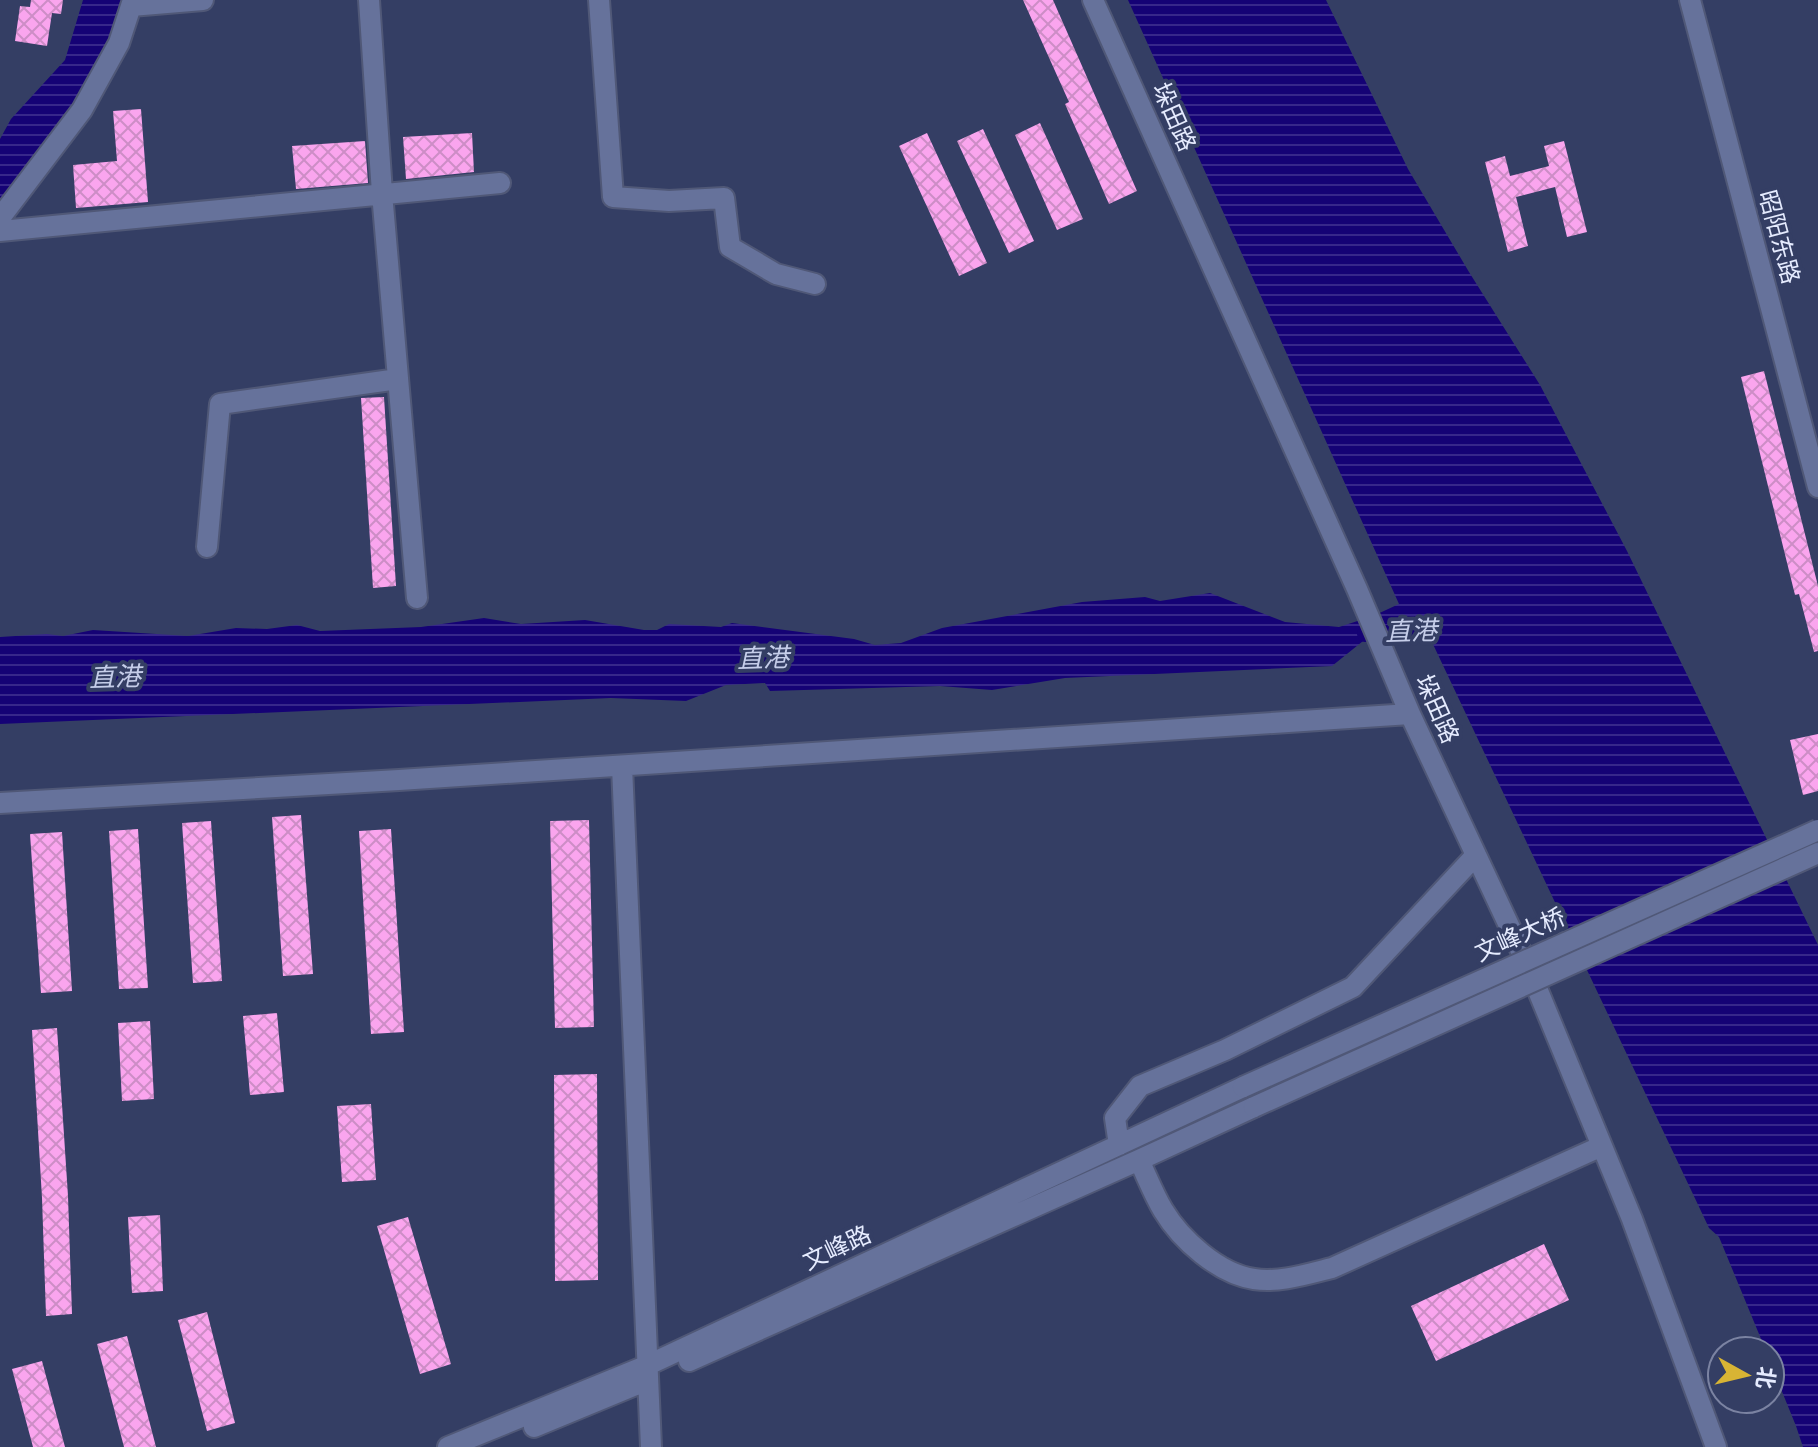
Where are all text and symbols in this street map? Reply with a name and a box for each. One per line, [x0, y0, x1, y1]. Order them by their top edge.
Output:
street label: 垛田路 [1146, 77, 1204, 156]
street label: 昭阳东路 [1752, 186, 1808, 287]
water label: 直港 [1384, 612, 1442, 648]
water label: 直港 [736, 639, 794, 675]
water label: 直港 [88, 658, 146, 694]
street label: 垛田路 [1409, 669, 1467, 748]
street label: 文峰大桥 [1469, 900, 1570, 968]
street label: 文峰路 [797, 1217, 876, 1277]
north arrow [1706, 1335, 1786, 1415]
text: 北 [1750, 1365, 1782, 1391]

